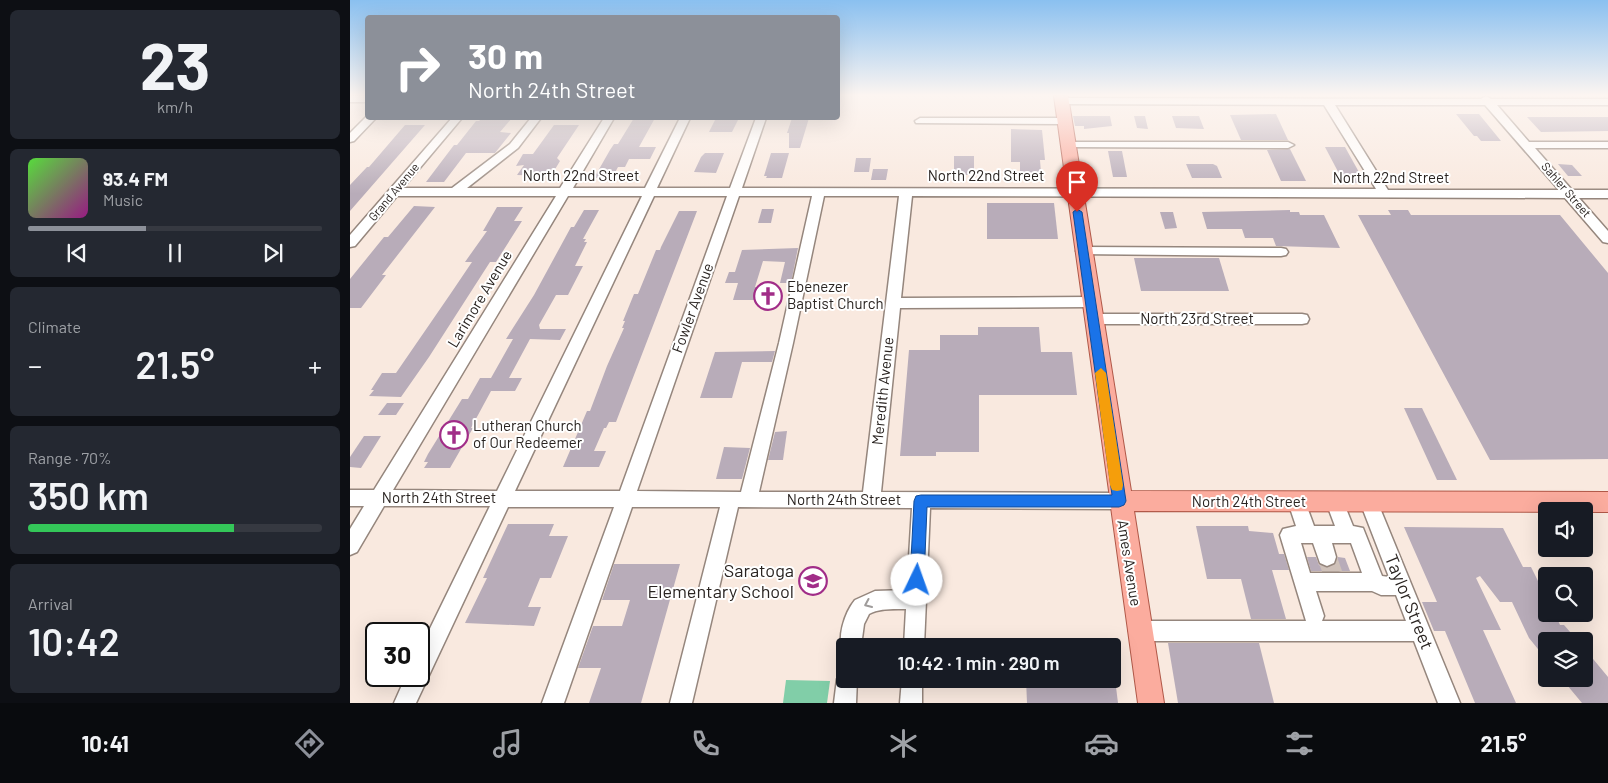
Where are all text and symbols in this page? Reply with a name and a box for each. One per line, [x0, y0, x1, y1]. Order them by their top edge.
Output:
text: 23 [140, 25, 210, 103]
text: 30 m [468, 34, 543, 76]
icon: right [385, 35, 450, 100]
text: North 24th Street [468, 76, 636, 102]
text: km/h [157, 97, 193, 116]
street label: Sahler Street [1539, 159, 1594, 220]
street label: Grand Avenue [365, 160, 422, 223]
pin [1056, 161, 1098, 212]
street label: North 22nd Street [523, 166, 639, 184]
street label: North 22nd Street [928, 166, 1044, 184]
text: 93.4 FM [103, 167, 168, 190]
icon: arrive [1063, 168, 1091, 196]
street label: North 22nd Street [1333, 168, 1449, 186]
text: Music [103, 190, 143, 209]
icon: previous [63, 239, 91, 267]
icon: pause [161, 239, 189, 267]
icon: next [259, 239, 287, 267]
street label: Larimore Avenue [443, 247, 515, 350]
street label: Fowler Avenue [667, 260, 717, 355]
place label: Ebenezer Baptist Church [787, 277, 884, 312]
church icon: Ebenezer Baptist Church [753, 281, 783, 311]
street label: North 23rd Street [1140, 309, 1254, 327]
text: Climate [28, 317, 81, 336]
street label: Meredith Avenue [867, 336, 897, 446]
text: 21.5° [136, 341, 214, 387]
text: − [28, 348, 42, 382]
text: + [308, 348, 322, 382]
place label: Lutheran Church of Our Redeemer [473, 416, 583, 451]
church icon: Lutheran Church of Our Redeemer [439, 420, 469, 450]
text: Range · 70% [28, 448, 112, 467]
text: 350 km [28, 472, 149, 518]
street label: North 24th Street [382, 488, 496, 506]
street label: North 24th Street [787, 490, 901, 508]
street label: North 24th Street [1192, 492, 1306, 510]
map controls [1538, 502, 1593, 687]
button: sound [1538, 502, 1593, 557]
street label: Ames Avenue [1114, 518, 1146, 607]
street label: Taylor Street [1381, 551, 1439, 652]
position arrow [890, 553, 942, 605]
place label: Saratoga Elementary School [647, 559, 794, 602]
school or university icon: Saratoga Elementary School [798, 566, 828, 596]
button: search [1538, 567, 1593, 622]
text: Arrival [28, 594, 73, 613]
one-way arrow [865, 598, 874, 608]
text: 10:42 [28, 618, 120, 664]
speed limit sign: 30 [365, 622, 430, 687]
button: layers [1538, 632, 1593, 687]
text: 10:42 · 1 min · 290 m [898, 651, 1059, 674]
icon: directions [292, 726, 327, 761]
icon: music [490, 726, 525, 761]
icon: phone [688, 726, 723, 761]
icon: climate [886, 726, 921, 761]
icon: car [1084, 726, 1119, 761]
icon: filters [1282, 726, 1317, 761]
text: 10:41 [82, 730, 129, 756]
text: 21.5° [1480, 730, 1526, 756]

